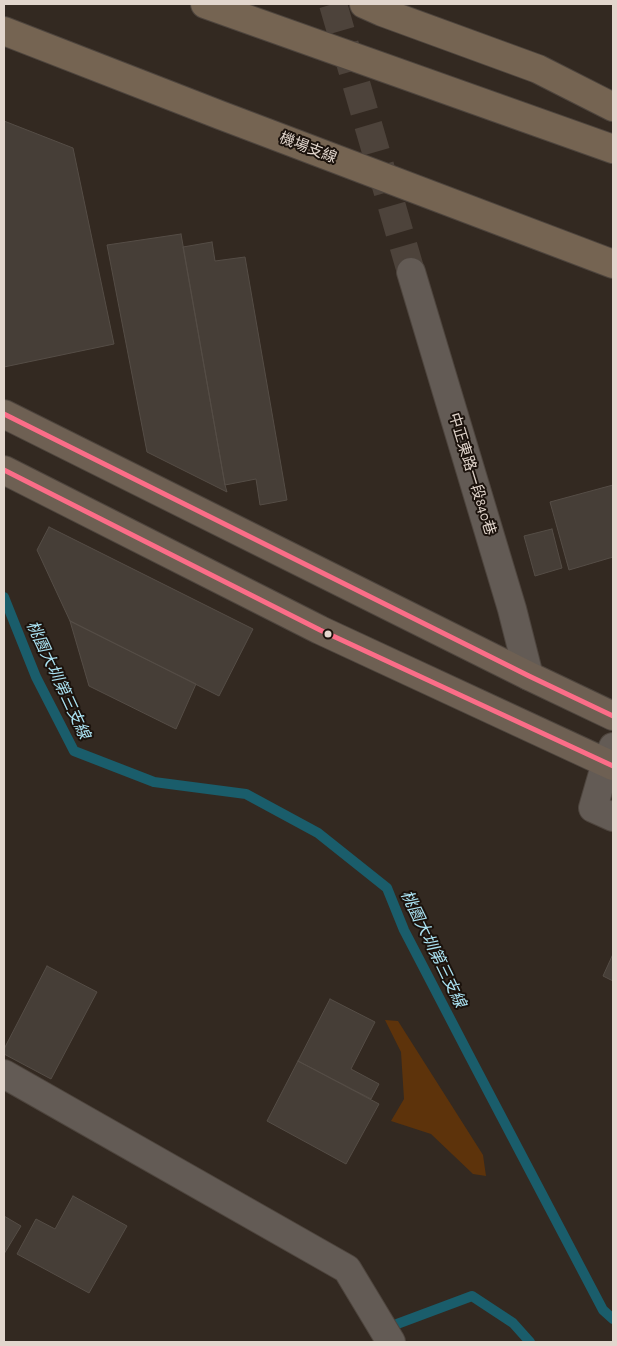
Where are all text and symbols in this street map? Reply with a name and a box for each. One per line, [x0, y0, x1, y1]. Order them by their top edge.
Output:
street label: 機場支線 [277, 129, 339, 167]
street label: 中正東路一段840巷 [445, 411, 499, 537]
water label: 桃園大圳第三支線 [22, 618, 94, 742]
unlabelled marker [323, 629, 333, 639]
water label: 桃園大圳第三支線 [396, 887, 470, 1011]

